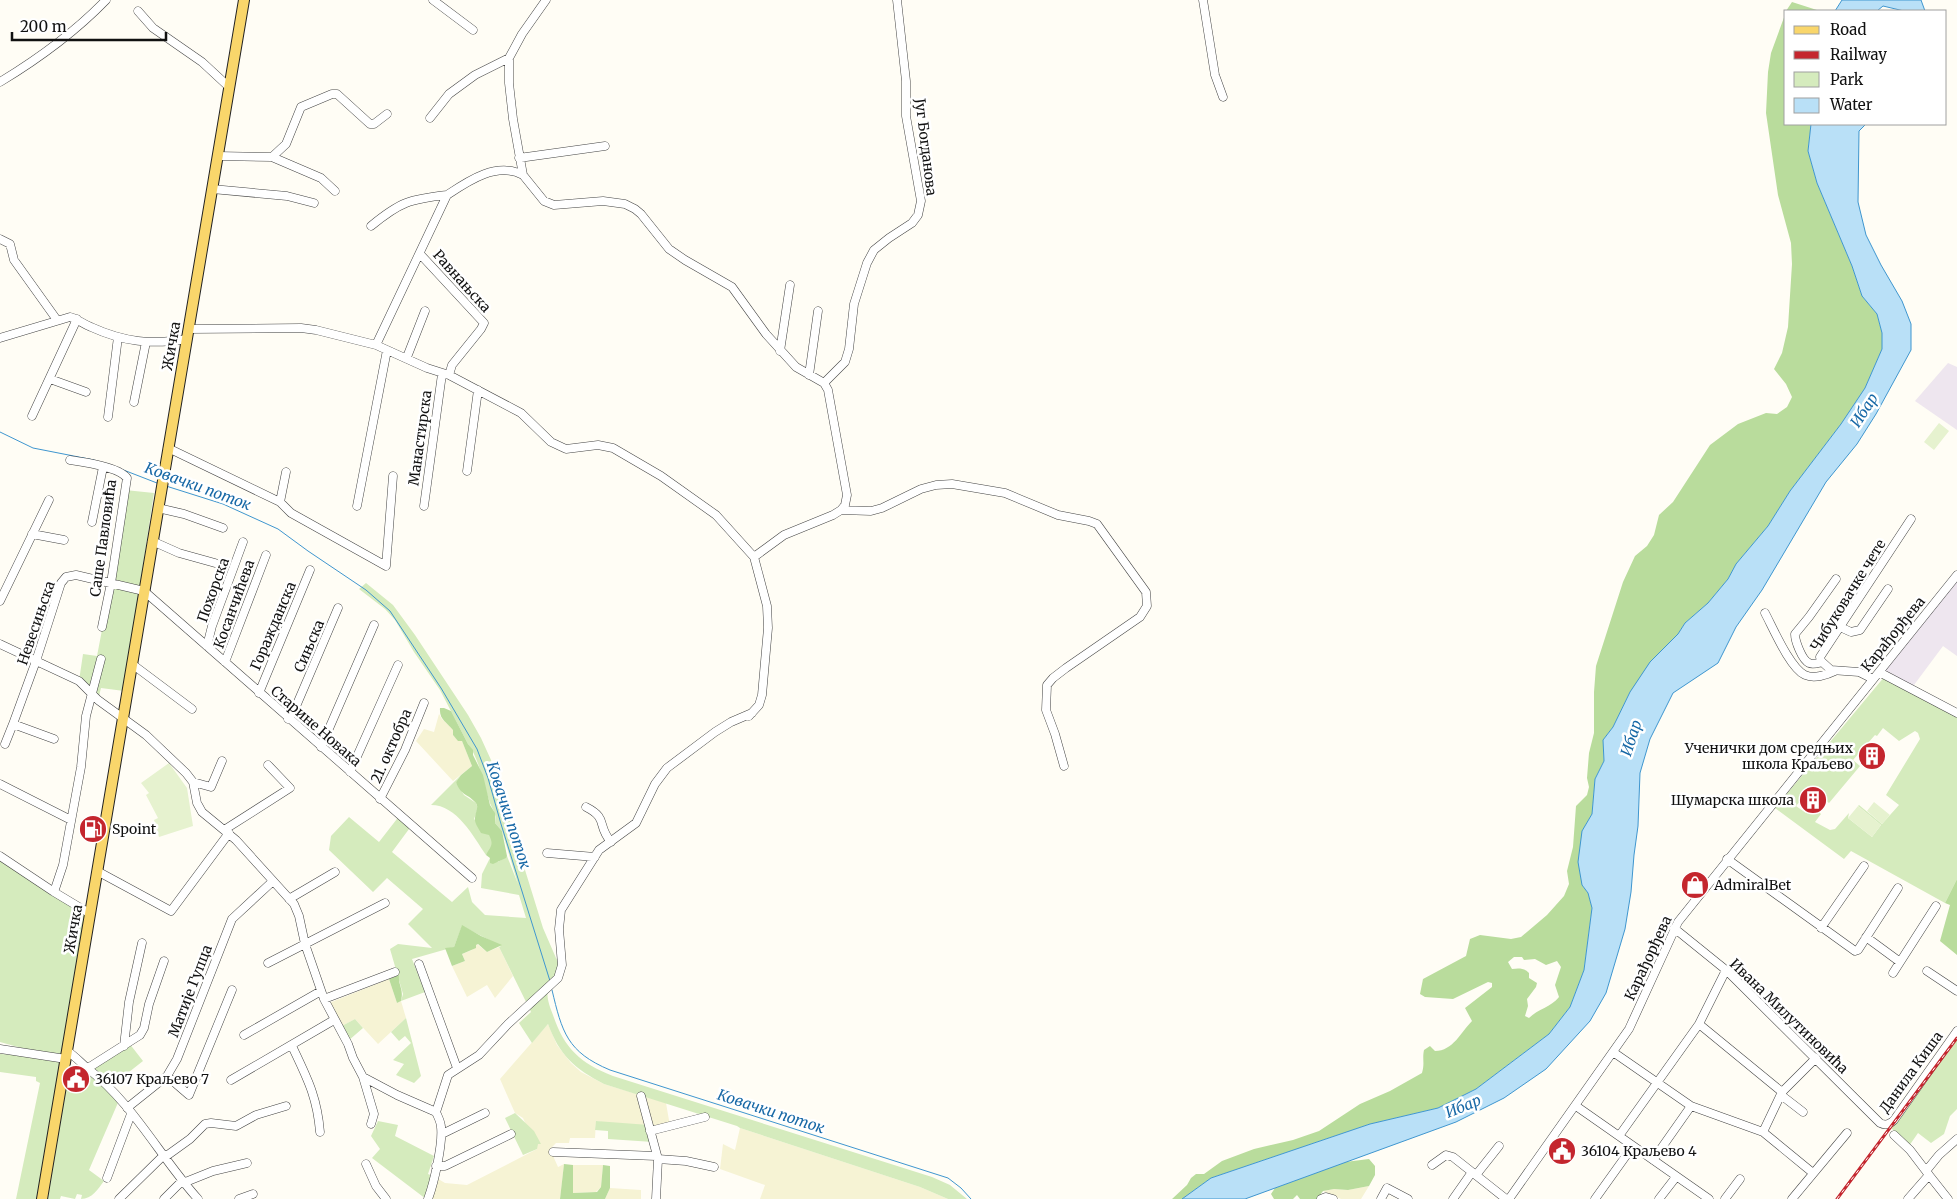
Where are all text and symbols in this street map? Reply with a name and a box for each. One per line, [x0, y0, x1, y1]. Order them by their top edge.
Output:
scale bar [12, 10, 166, 42]
legend [1784, 10, 1947, 125]
text: 200 m [20, 17, 67, 36]
text: Road [1830, 20, 1866, 39]
text: Railway [1830, 45, 1887, 64]
text: Park [1830, 70, 1864, 89]
text: Water [1829, 95, 1873, 114]
street label: Југ Богданова [911, 96, 941, 197]
street label: Равнањска [429, 246, 495, 316]
street label: Жичка [158, 320, 184, 372]
street label: Манастирска [404, 389, 436, 487]
water label: Ибар [1846, 389, 1882, 431]
water label: Ковачки поток [142, 458, 254, 514]
street label: Саше Павловића [86, 478, 120, 598]
street label: Чибуковачке чете [1806, 536, 1890, 654]
street label: Похорска [193, 555, 233, 625]
street label: Косанчићева [210, 557, 259, 651]
street label: Невесињска [13, 578, 59, 667]
street label: Горажданска [246, 578, 300, 673]
street label: Карађорђева [1857, 592, 1929, 675]
street label: Сињска [290, 617, 328, 675]
street label: Старине Новака [267, 682, 365, 771]
street label: 21. октобра [367, 706, 416, 786]
water label: Ибар [1616, 717, 1646, 759]
place label: Ученички дом средњих школа Краљево [1684, 739, 1854, 773]
building icon: Ученички дом средњих школа Краљево [1857, 741, 1887, 771]
water label: Ковачки поток [483, 759, 536, 872]
building icon: Шумарска школа [1798, 785, 1828, 815]
place label: Шумарска школа [1671, 791, 1794, 809]
fuel station icon: Spoint [78, 814, 108, 844]
place label: Spoint [112, 820, 157, 838]
shop icon: AdmiralBet [1680, 870, 1710, 900]
place label: AdmiralBet [1713, 876, 1792, 894]
street label: Жичка [60, 903, 86, 955]
street label: Карађорђева [1620, 912, 1676, 1003]
street label: Матије Гупца [164, 942, 216, 1040]
street label: Ивана Милутиновића [1726, 955, 1852, 1078]
street label: Данила Киша [1875, 1027, 1947, 1116]
public building icon: 36107 Краљево 7 [61, 1064, 91, 1094]
place label: 36107 Краљево 7 [95, 1070, 209, 1088]
water label: Ковачки поток [715, 1085, 828, 1138]
water label: Ибар [1442, 1090, 1484, 1122]
public building icon: 36104 Краљево 4 [1547, 1136, 1577, 1166]
place label: 36104 Краљево 4 [1581, 1142, 1697, 1160]

